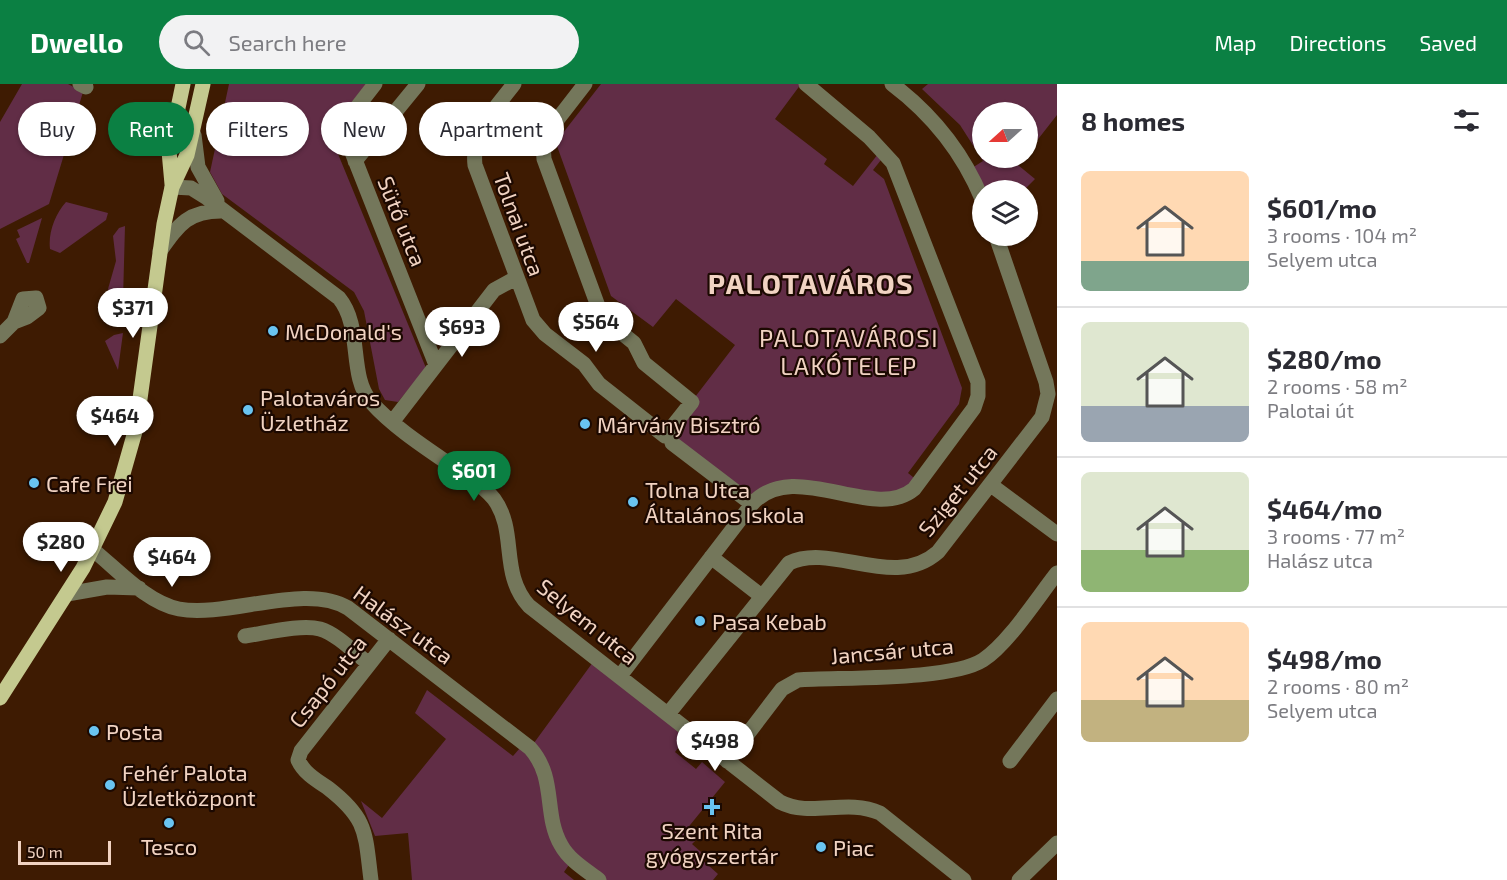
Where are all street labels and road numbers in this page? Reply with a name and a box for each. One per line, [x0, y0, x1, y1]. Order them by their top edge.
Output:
street label: Tolnai utca [489, 169, 551, 279]
street label: Sütő utca [373, 172, 433, 270]
street label: Sziget utca [912, 439, 1002, 541]
street label: Selyem utca [533, 573, 643, 669]
street label: Halász utca [349, 579, 459, 669]
street label: Csapó utca [283, 630, 371, 732]
street label: Jancsár utca [829, 632, 955, 668]

